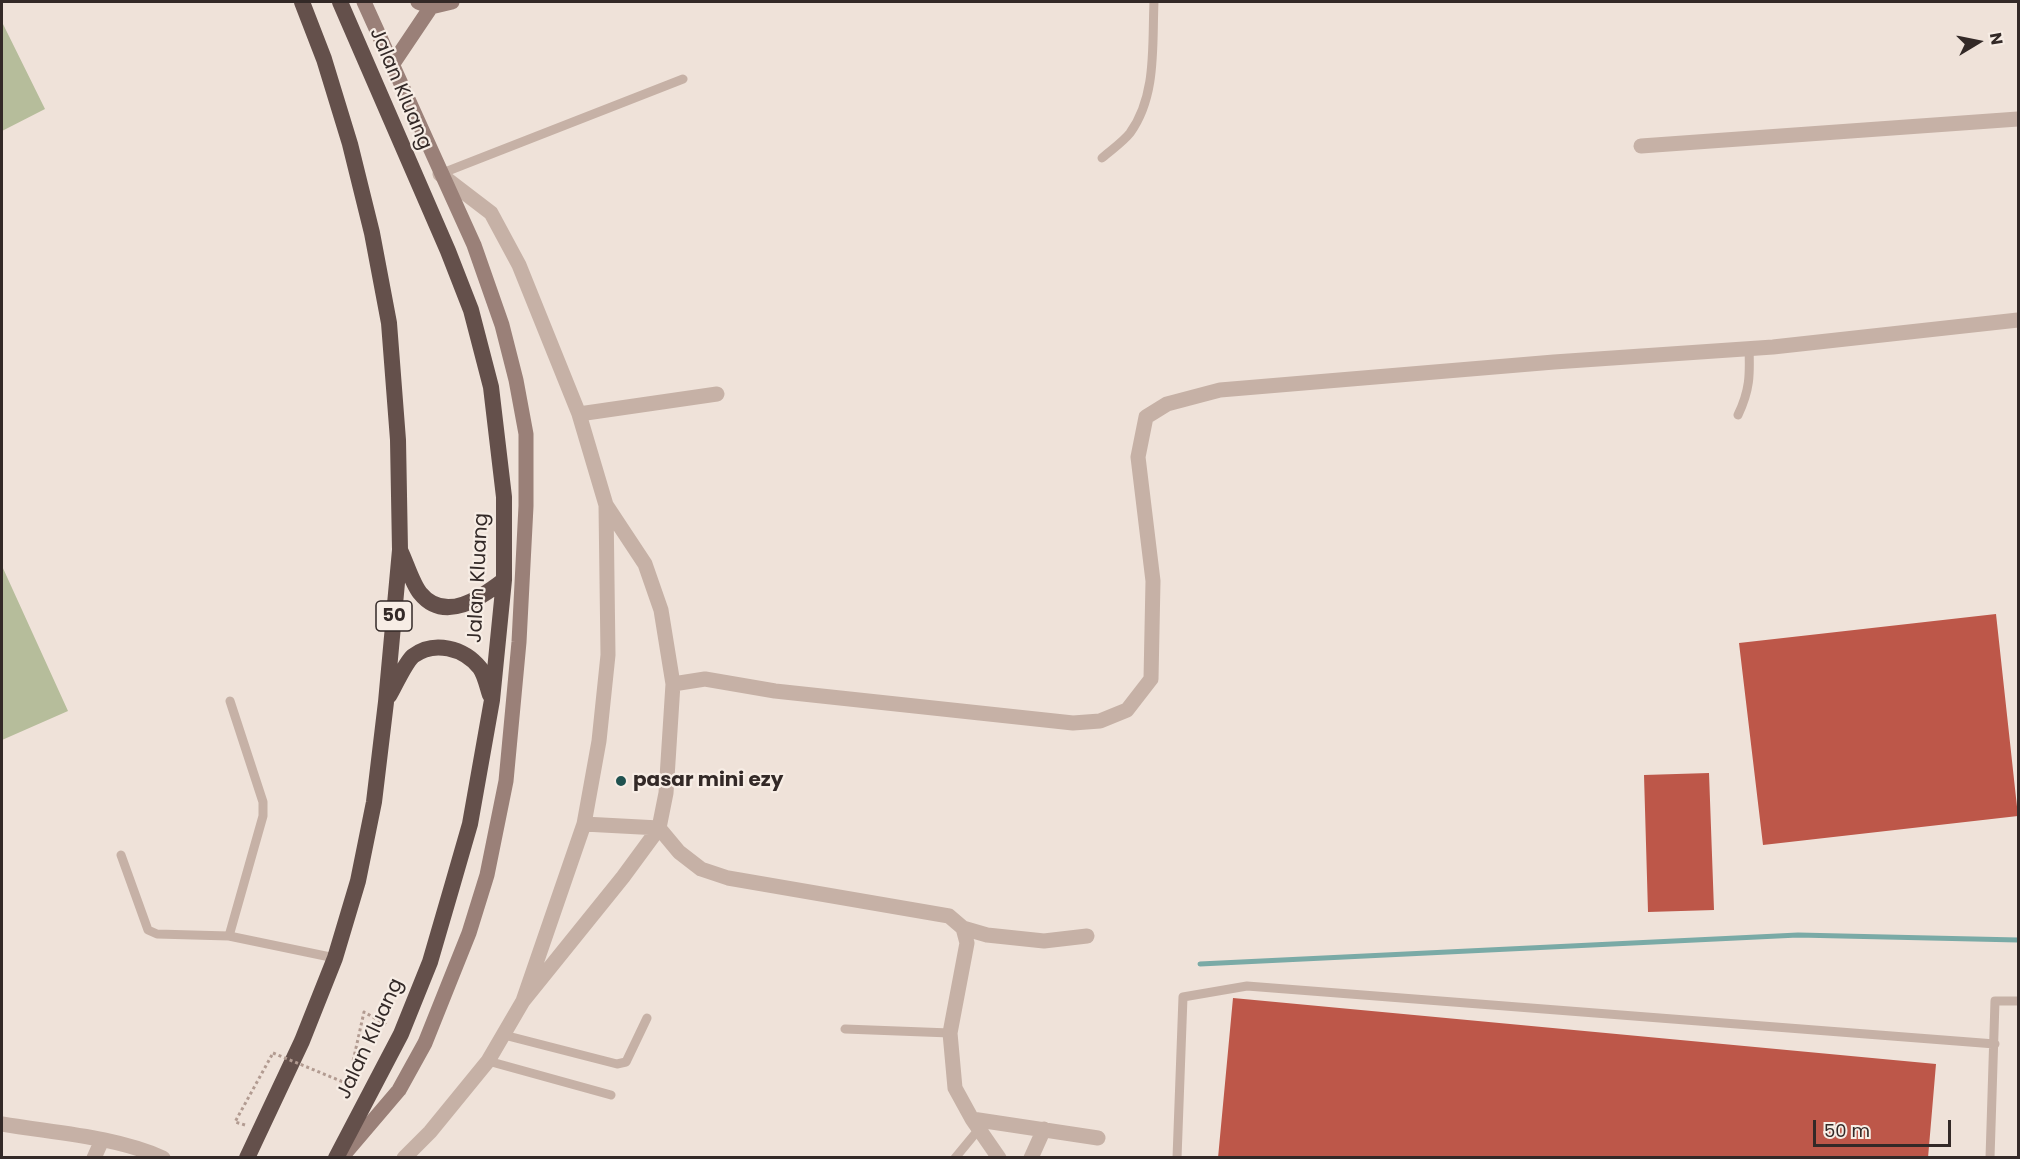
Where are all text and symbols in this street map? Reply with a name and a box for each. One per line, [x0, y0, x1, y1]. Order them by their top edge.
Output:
north arrow [1948, 12, 2008, 72]
street label: Jalan Kluang [364, 24, 436, 154]
text: N [1984, 31, 2009, 47]
street label: Jalan Kluang [464, 512, 494, 644]
road number: 50 [376, 601, 412, 631]
place label: pasar mini ezy [633, 769, 783, 793]
marker: pasar mini ezy [614, 774, 628, 788]
street label: Jalan Kluang [333, 975, 409, 1103]
scale bar [1816, 1108, 1954, 1146]
text: 50 m [1824, 1118, 1870, 1143]

